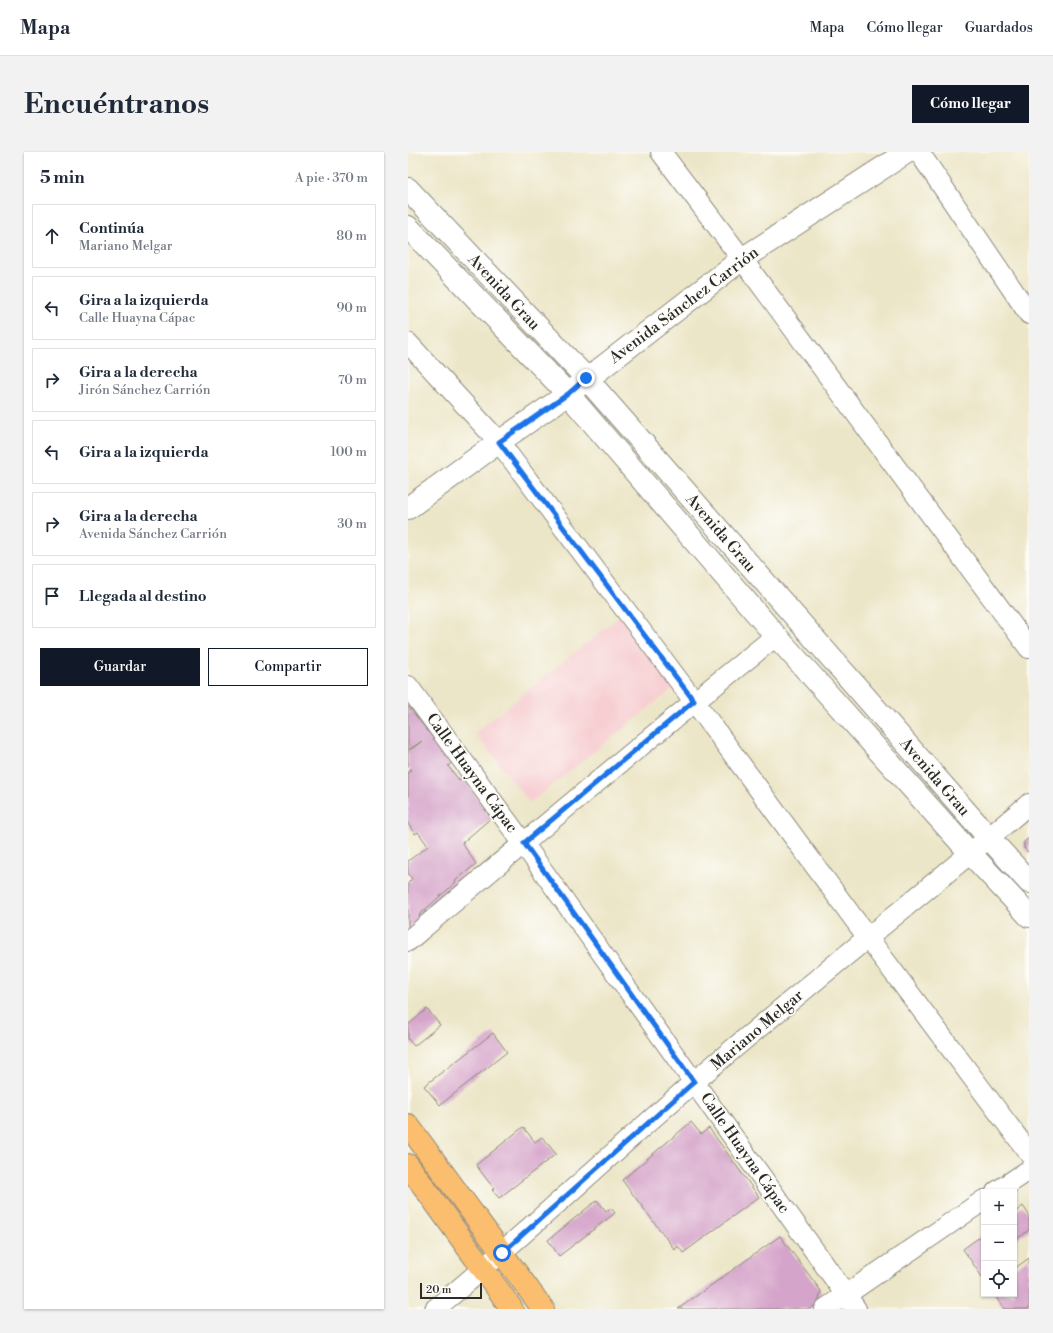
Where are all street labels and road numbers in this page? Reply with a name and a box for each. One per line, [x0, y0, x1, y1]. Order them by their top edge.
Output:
street label: Avenida Sánchez Carrión [604, 242, 763, 368]
street label: Avenida Grau [463, 249, 544, 334]
street label: Avenida Grau [681, 489, 760, 576]
street label: Calle Huayna Cápac [422, 709, 522, 837]
street label: Avenida Grau [895, 733, 974, 820]
street label: Mariano Melgar [707, 985, 808, 1075]
street label: Calle Huayna Cápac [696, 1089, 794, 1217]

